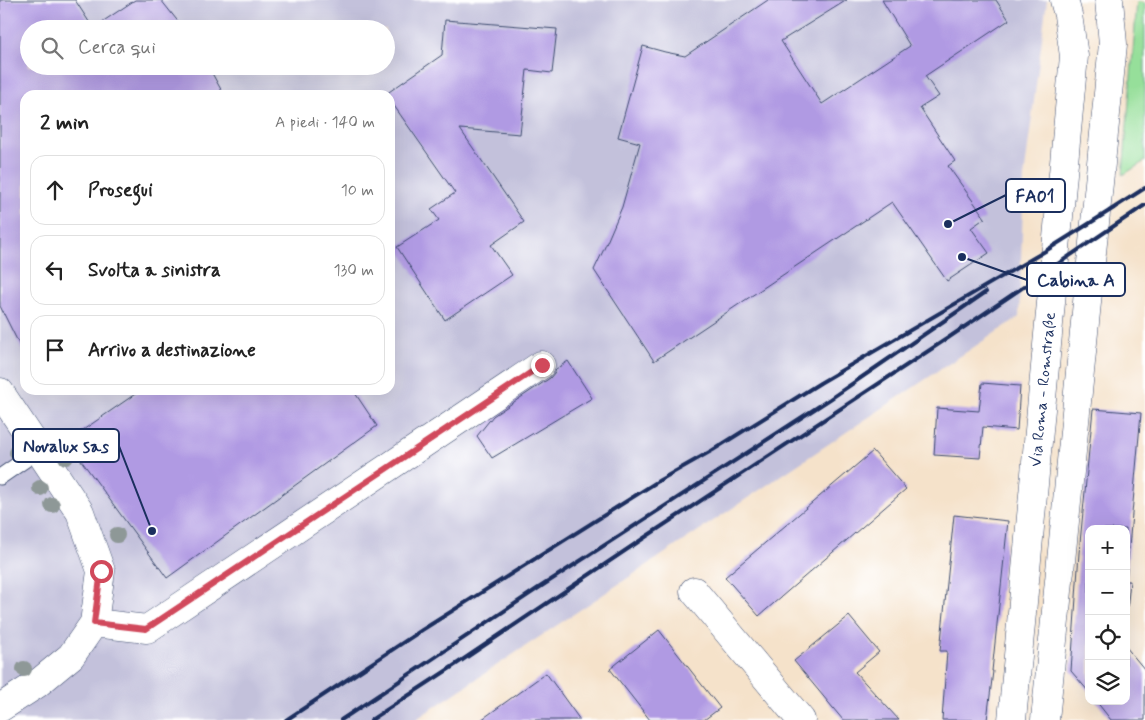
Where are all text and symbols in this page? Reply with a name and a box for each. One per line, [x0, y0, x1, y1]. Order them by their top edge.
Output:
search box [20, 20, 395, 75]
icon: search [38, 34, 66, 62]
text: Cerca qui [78, 35, 156, 60]
text: 2 min [40, 109, 89, 137]
text: A piedi · 140 m [275, 112, 375, 133]
icon: ahead [41, 176, 69, 204]
text: Prosegui [88, 178, 153, 203]
callout: FA01 [1006, 179, 1065, 212]
text: 10 m [341, 180, 374, 201]
text: FA01 [1015, 185, 1055, 209]
icon: left [41, 256, 69, 284]
text: Svolta a sinistra [88, 258, 221, 283]
text: 130 m [333, 260, 374, 281]
callout: Cabina A [1027, 263, 1125, 296]
text: Cabina A [1037, 269, 1115, 293]
street label: Via Roma - Romstraße [1025, 311, 1061, 468]
icon: arrive [41, 336, 69, 364]
text: Arrivo a destinazione [88, 338, 256, 363]
route end [531, 354, 554, 377]
callout: Novalux sas [13, 429, 119, 462]
text: Novalux sas [23, 435, 109, 459]
map controls [1085, 525, 1130, 705]
button: + [1085, 525, 1130, 570]
route start [90, 560, 113, 583]
button: − [1085, 570, 1130, 615]
button: locate [1085, 615, 1130, 660]
button: layers [1085, 660, 1130, 705]

